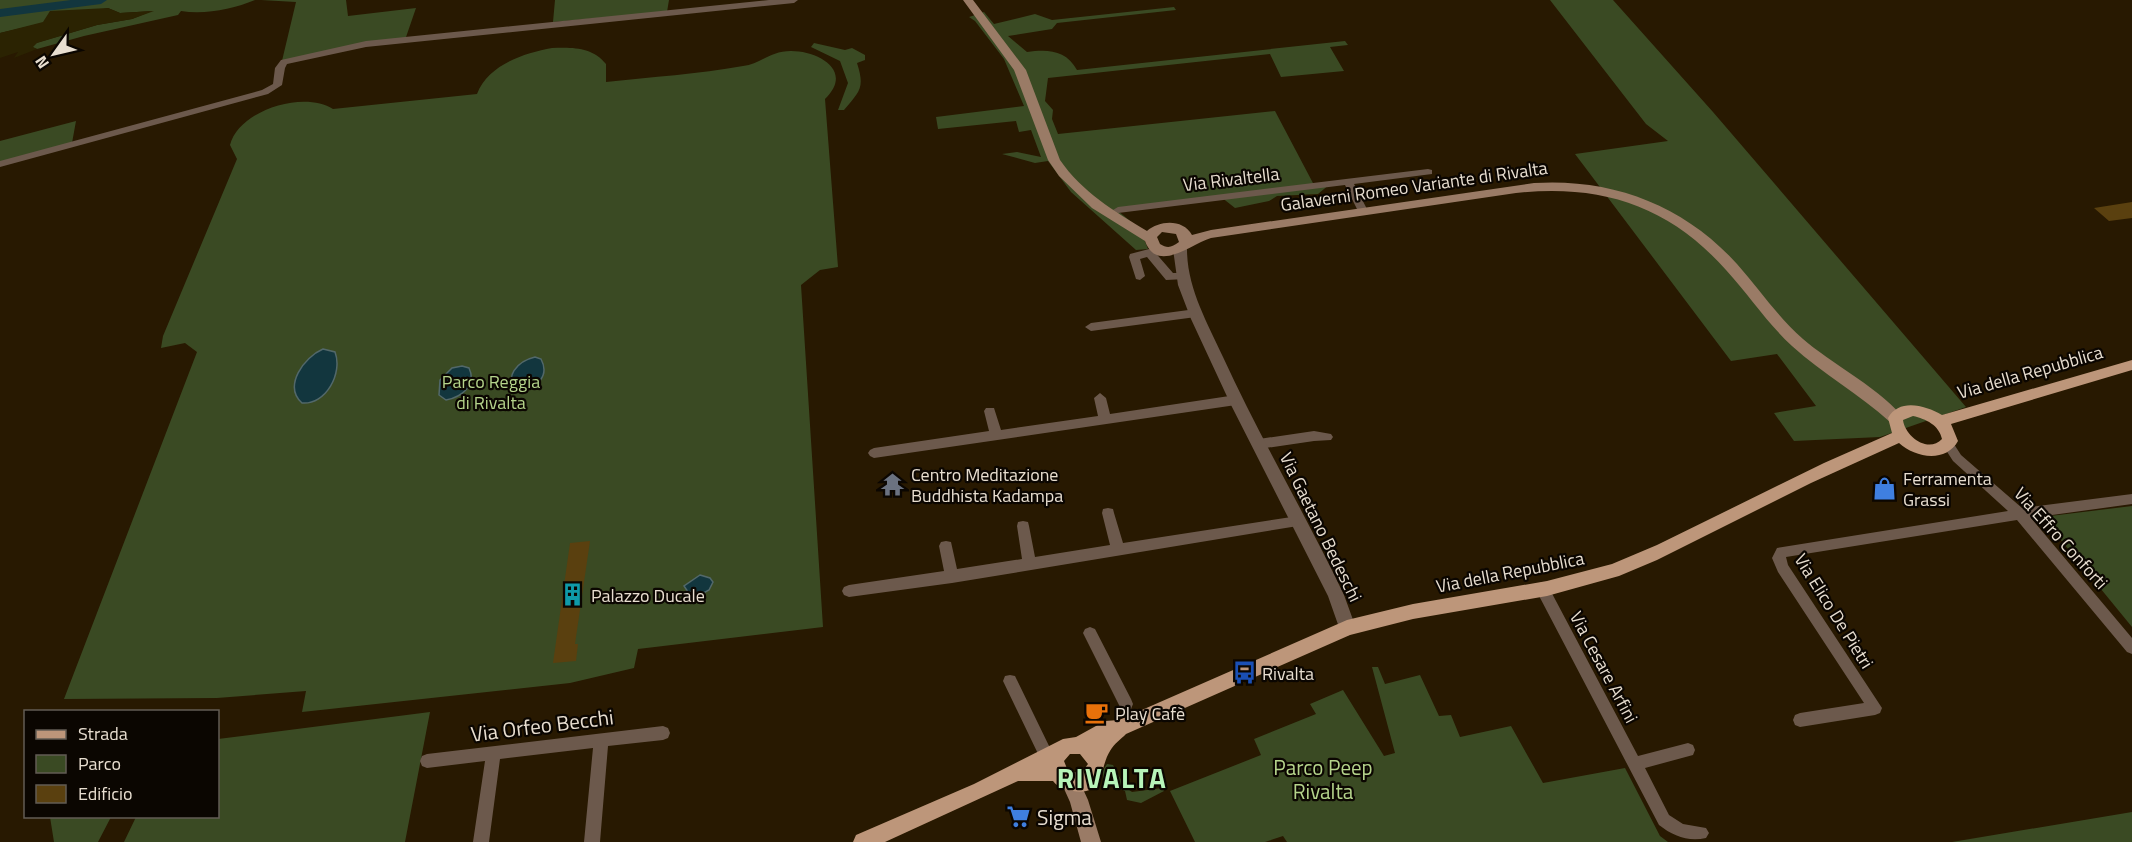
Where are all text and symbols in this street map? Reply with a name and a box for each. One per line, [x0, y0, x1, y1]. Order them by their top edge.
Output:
north arrow [24, 24, 84, 84]
text: N [29, 51, 55, 74]
street label: Galaverni Romeo Variante di Rivalta [1279, 154, 1549, 218]
street label: Via Rivaltella [1181, 160, 1281, 198]
street label: Via della Repubblica [1954, 338, 2106, 406]
park label: Parco Reggia di Rivalta [442, 368, 540, 416]
street label: Via Gaetano Bedeschi [1273, 448, 1369, 606]
place label: Centro Meditazione Buddhista Kadampa [911, 461, 1063, 509]
place label: Ferramenta Grassi [1903, 465, 1992, 513]
temple icon: Centro Meditazione Buddhista Kadampa [880, 471, 906, 497]
shop icon: Ferramenta Grassi [1872, 475, 1898, 501]
street label: Via Effro Conforti [2008, 481, 2114, 595]
street label: Via della Repubblica [1434, 544, 1586, 600]
street label: Via Elico De Pietri [1788, 548, 1880, 674]
building icon: Palazzo Ducale [560, 582, 586, 608]
place label: Palazzo Ducale [591, 582, 705, 609]
street label: Via Cesare Arfini [1563, 606, 1645, 728]
bus stop icon: Rivalta [1231, 660, 1257, 686]
place label: Rivalta [1262, 660, 1314, 687]
street label: Via Orfeo Becchi [469, 700, 615, 750]
cafe icon: Play Cafè [1084, 700, 1110, 726]
place label: Play Cafè [1115, 700, 1185, 727]
legend [24, 710, 219, 818]
text: Strada [78, 720, 128, 747]
text: Parco [78, 750, 121, 777]
park label: Parco Peep Rivalta [1273, 751, 1373, 807]
district label: RIVALTA [1057, 756, 1167, 799]
text: Edificio [78, 780, 132, 807]
place label: Sigma [1037, 801, 1092, 833]
supermarket icon: Sigma [1006, 804, 1032, 830]

